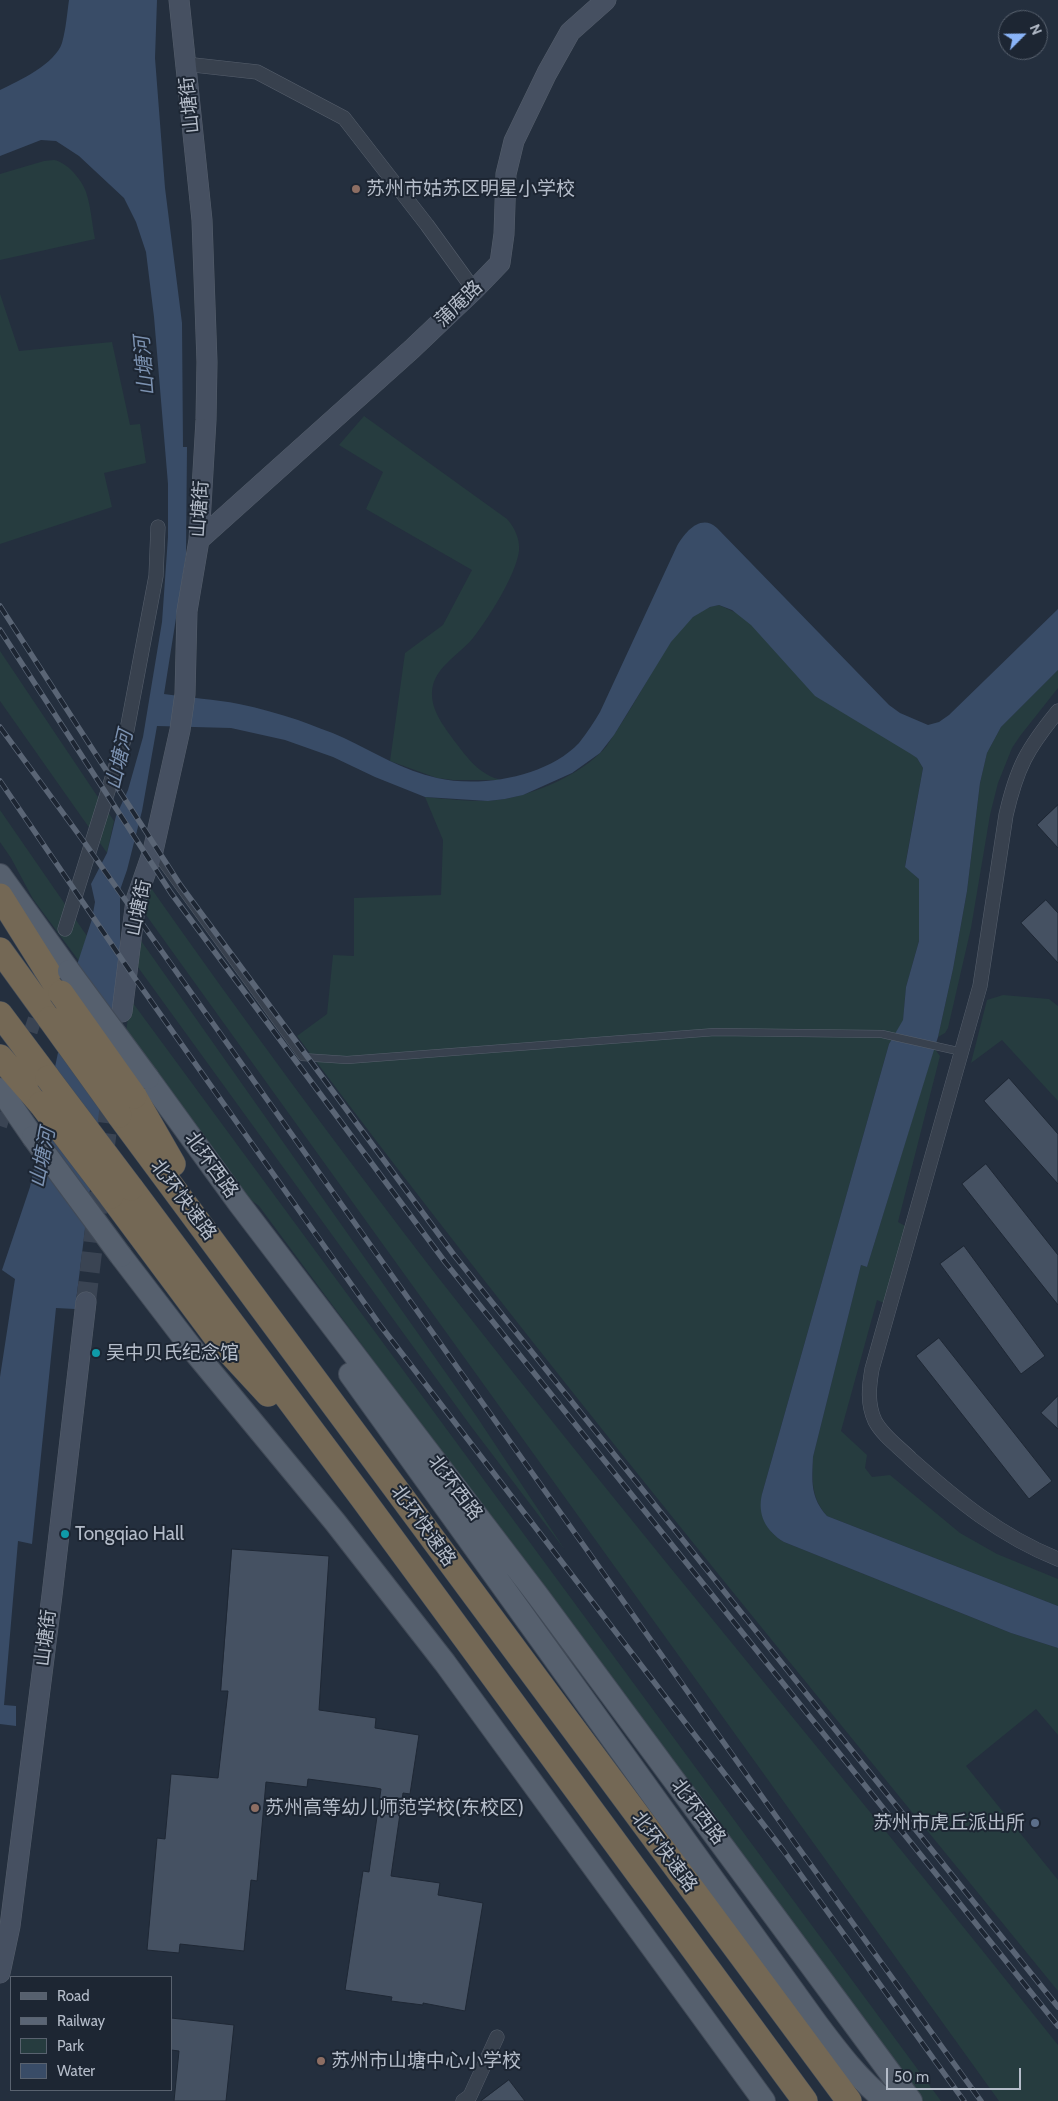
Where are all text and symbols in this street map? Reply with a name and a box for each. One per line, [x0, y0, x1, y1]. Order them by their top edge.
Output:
north arrow [998, 10, 1048, 60]
text: N [1026, 21, 1046, 38]
street label: 山塘街 [176, 75, 204, 135]
place label: 苏州市姑苏区明星小学校 [366, 178, 575, 200]
marker: 苏州市姑苏区明星小学校 [350, 183, 362, 195]
street label: 蒲庵路 [431, 276, 487, 332]
water label: 山塘河 [130, 335, 160, 397]
street label: 山塘街 [187, 480, 213, 538]
water label: 山塘河 [102, 728, 138, 792]
street label: 山塘街 [122, 878, 156, 938]
water label: 山塘河 [25, 1126, 61, 1190]
street label: 北环西路 [179, 1128, 243, 1202]
street label: 北环快速路 [145, 1155, 221, 1245]
place label: 吴中贝氏纪念馆 [106, 1342, 239, 1364]
marker: 吴中贝氏纪念馆 [90, 1347, 102, 1359]
street label: 北环西路 [423, 1451, 487, 1525]
street label: 北环快速路 [386, 1481, 460, 1571]
place label: Tongqiao Hall [75, 1523, 184, 1545]
marker: Tongqiao Hall [59, 1528, 71, 1540]
street label: 山塘街 [31, 1608, 61, 1668]
street label: 北环西路 [666, 1775, 730, 1849]
place label: 苏州高等幼儿师范学校(东校区) [265, 1797, 524, 1819]
marker: 苏州高等幼儿师范学校(东校区) [249, 1802, 261, 1814]
street label: 北环快速路 [626, 1807, 702, 1897]
place label: 苏州市虎丘派出所 [873, 1812, 1025, 1834]
marker: 苏州市虎丘派出所 [1029, 1817, 1041, 1829]
legend [10, 1976, 172, 2091]
text: Road [57, 1987, 90, 2005]
text: Railway [57, 2012, 105, 2030]
text: Park [57, 2037, 84, 2055]
place label: 苏州市山塘中心小学校 [331, 2050, 521, 2072]
marker: 苏州市山塘中心小学校 [315, 2055, 327, 2067]
scale bar [888, 2058, 1023, 2090]
text: Water [57, 2062, 95, 2080]
text: 50 m [894, 2068, 929, 2086]

